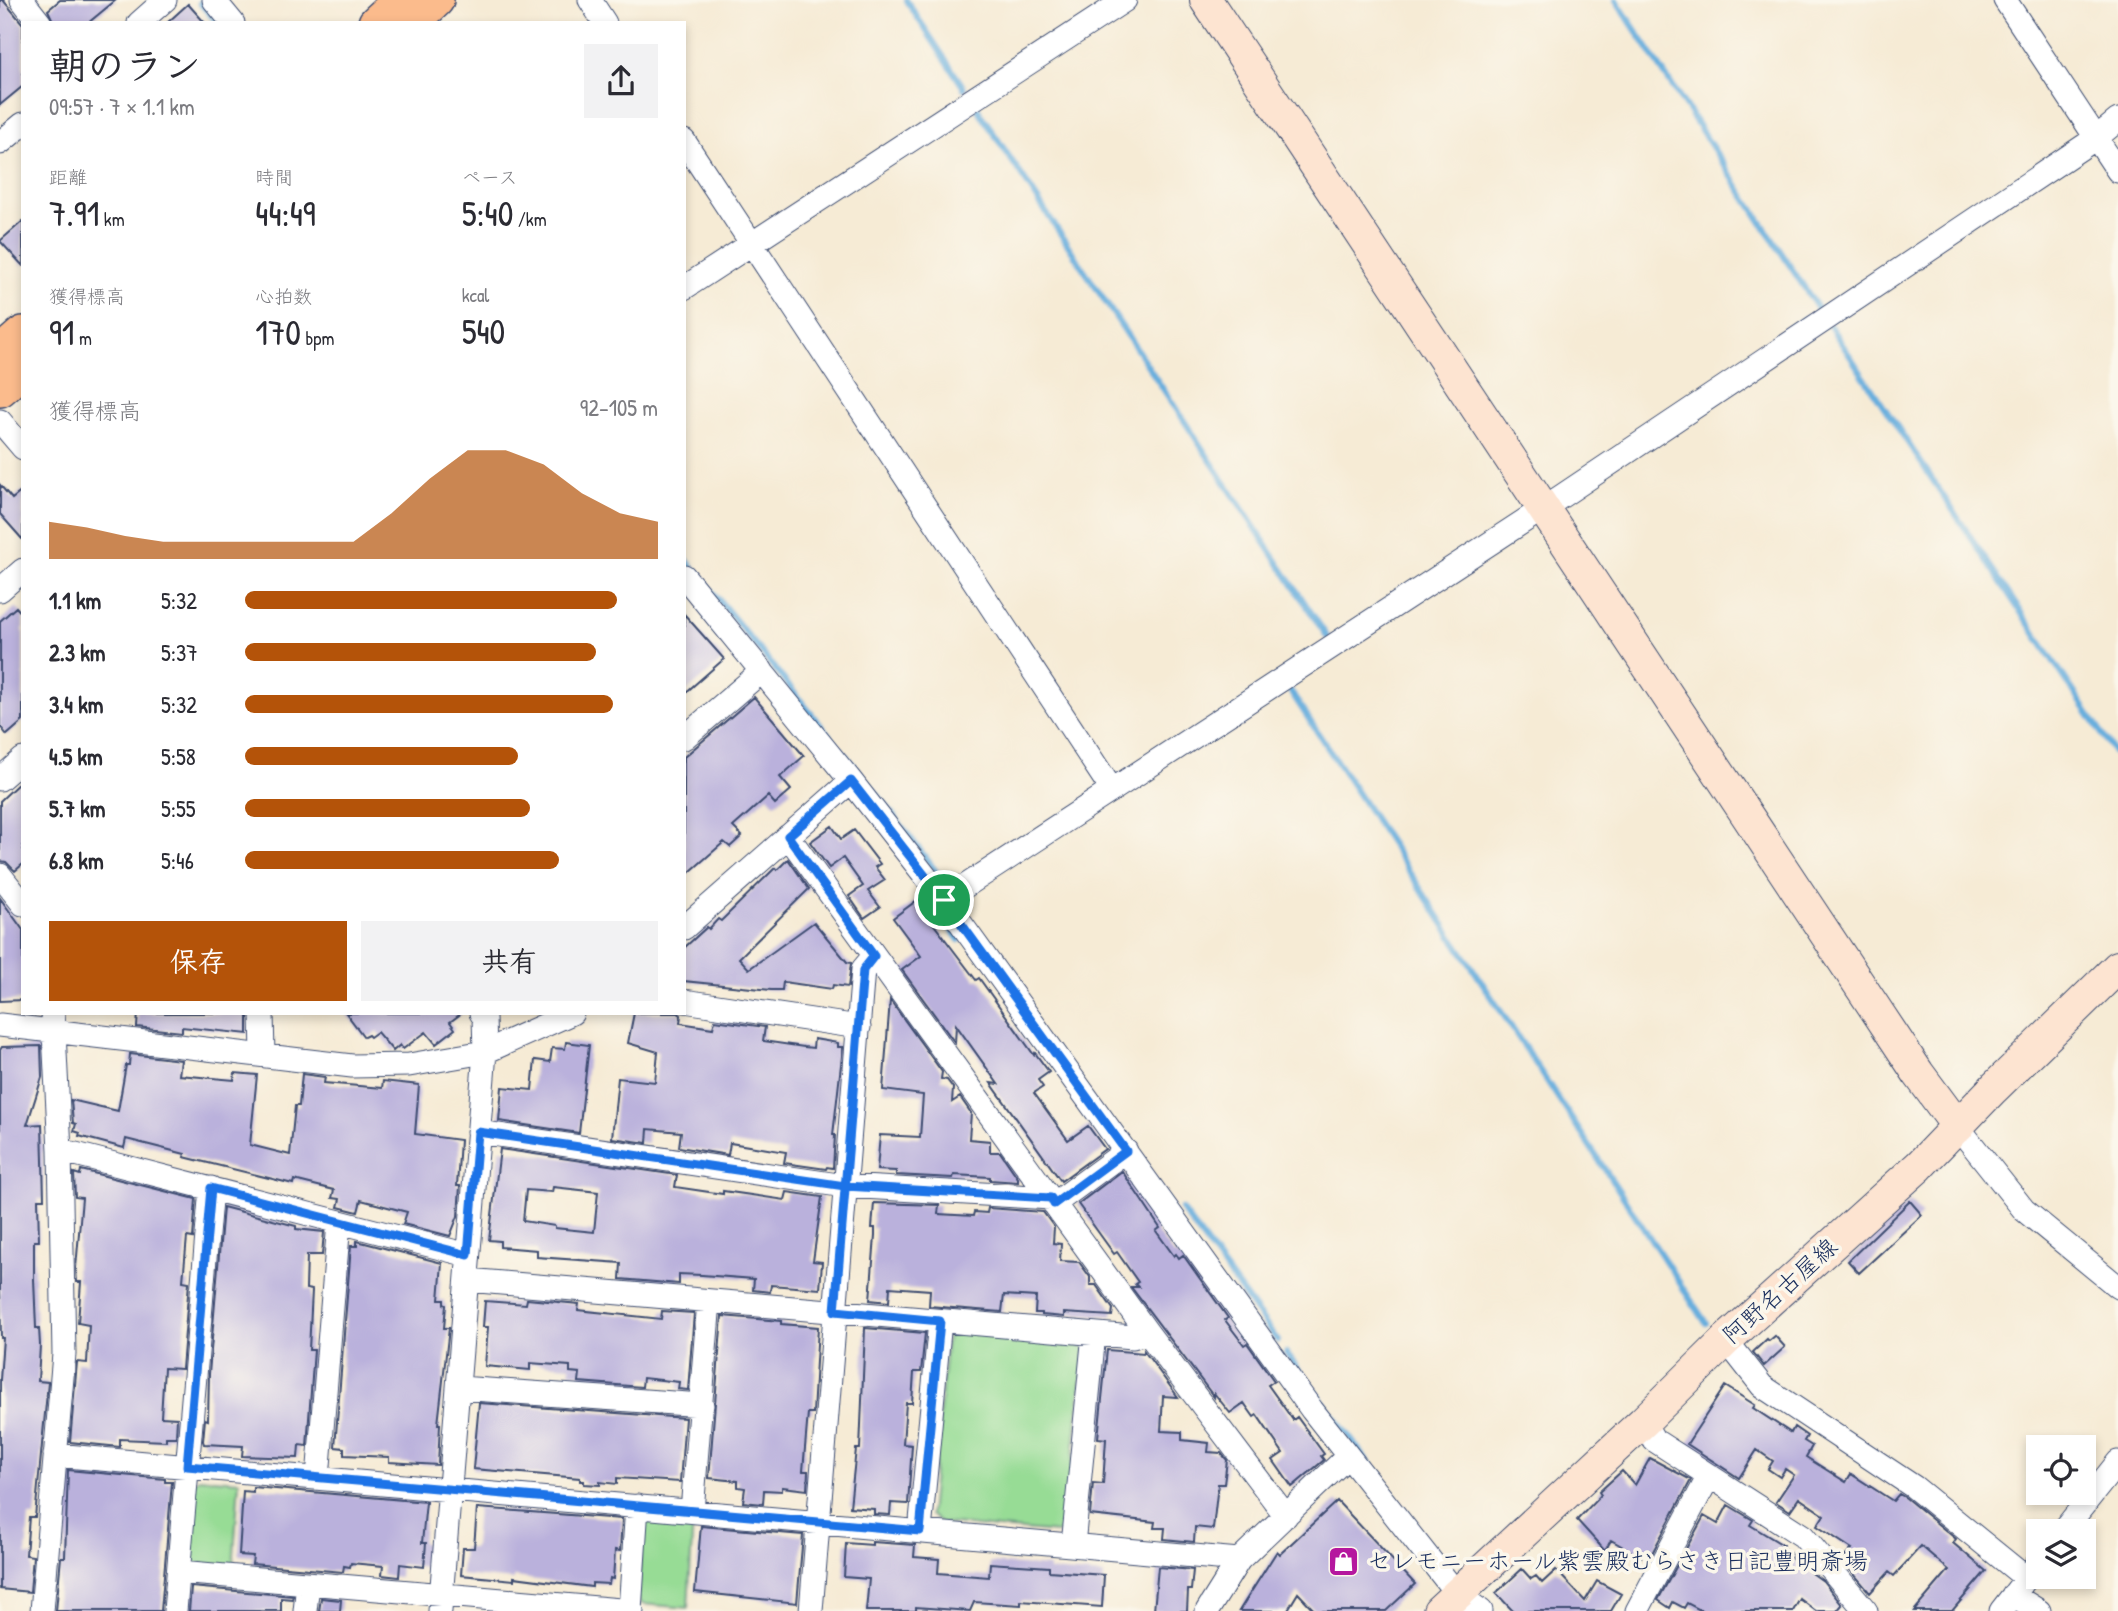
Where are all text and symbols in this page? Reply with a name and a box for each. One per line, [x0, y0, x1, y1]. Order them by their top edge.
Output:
text: 朝のラン [49, 39, 201, 91]
button: share [584, 44, 658, 118]
text: 09:57 · 7 × 1.1 km [49, 91, 195, 122]
text: 距離 [49, 164, 87, 190]
text: 時間 [255, 164, 293, 190]
text: ペース [462, 164, 518, 190]
text: 7.91 [49, 190, 99, 237]
text: 44:49 [255, 190, 316, 237]
text: 5:40 [462, 190, 513, 237]
text: km [99, 206, 125, 232]
text: /km [513, 206, 547, 232]
text: kcal [462, 282, 489, 308]
text: 獲得標高 [49, 283, 125, 309]
text: 心拍数 [255, 283, 312, 309]
text: 540 [462, 308, 505, 355]
text: 91 [49, 309, 75, 356]
text: 170 [255, 309, 301, 356]
text: m [75, 325, 92, 351]
text: bpm [301, 325, 334, 351]
text: 92–105 m [580, 392, 658, 423]
text: 獲得標高 [49, 395, 141, 426]
text: 1.1 km [49, 585, 101, 616]
text: 5:32 [161, 585, 197, 616]
text: 2.3 km [49, 637, 105, 668]
text: 5:37 [161, 637, 198, 668]
text: 3.4 km [49, 689, 103, 720]
text: 5:32 [161, 689, 197, 720]
text: 4.5 km [49, 741, 103, 772]
text: 5:58 [161, 741, 196, 772]
text: 5.7 km [49, 793, 106, 824]
text: 5:55 [161, 793, 196, 824]
text: 6.8 km [49, 845, 104, 876]
text: 5:46 [161, 845, 194, 876]
pin [914, 870, 974, 930]
icon: arrive [925, 881, 963, 919]
button: 保存 [49, 921, 347, 1001]
button: 共有 [361, 921, 658, 1001]
street label: 阿野名古屋線 [1715, 1230, 1844, 1350]
map controls [2026, 1435, 2096, 1589]
button: locate [2026, 1435, 2096, 1505]
button: layers [2026, 1519, 2096, 1589]
shop icon: セレモニーホール紫雲殿むらさき日記豊明斎場 [1327, 1544, 1361, 1578]
place label: セレモニーホール紫雲殿むらさき日記豊明斎場 [1367, 1544, 1868, 1576]

